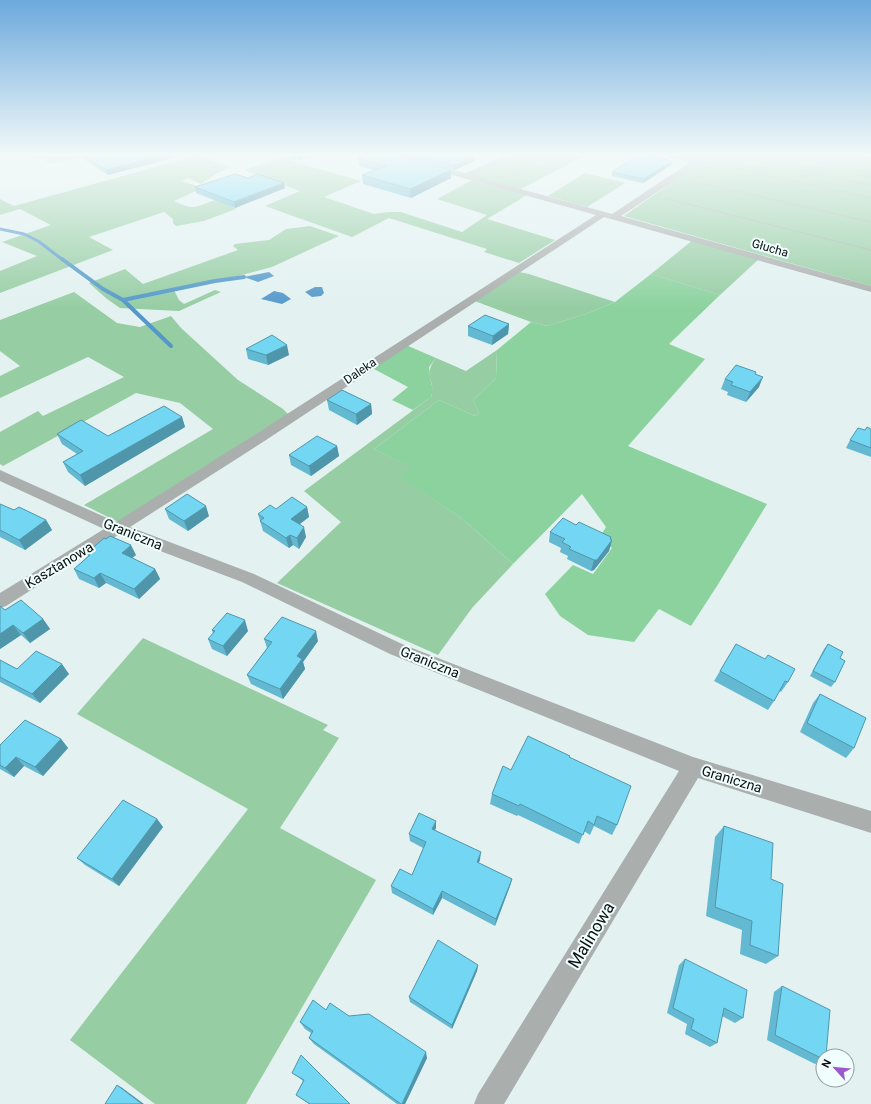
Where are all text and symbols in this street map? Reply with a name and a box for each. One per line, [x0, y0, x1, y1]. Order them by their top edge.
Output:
street label: Głucha [750, 236, 790, 260]
street label: Daleka [341, 355, 379, 387]
street label: Graniczna [101, 515, 165, 553]
street label: Kasztanowa [22, 538, 96, 592]
street label: Graniczna [398, 643, 462, 681]
street label: Graniczna [700, 762, 764, 796]
street label: Malinowa [564, 898, 618, 972]
north arrow [815, 1048, 855, 1088]
text: N [819, 1057, 834, 1070]

